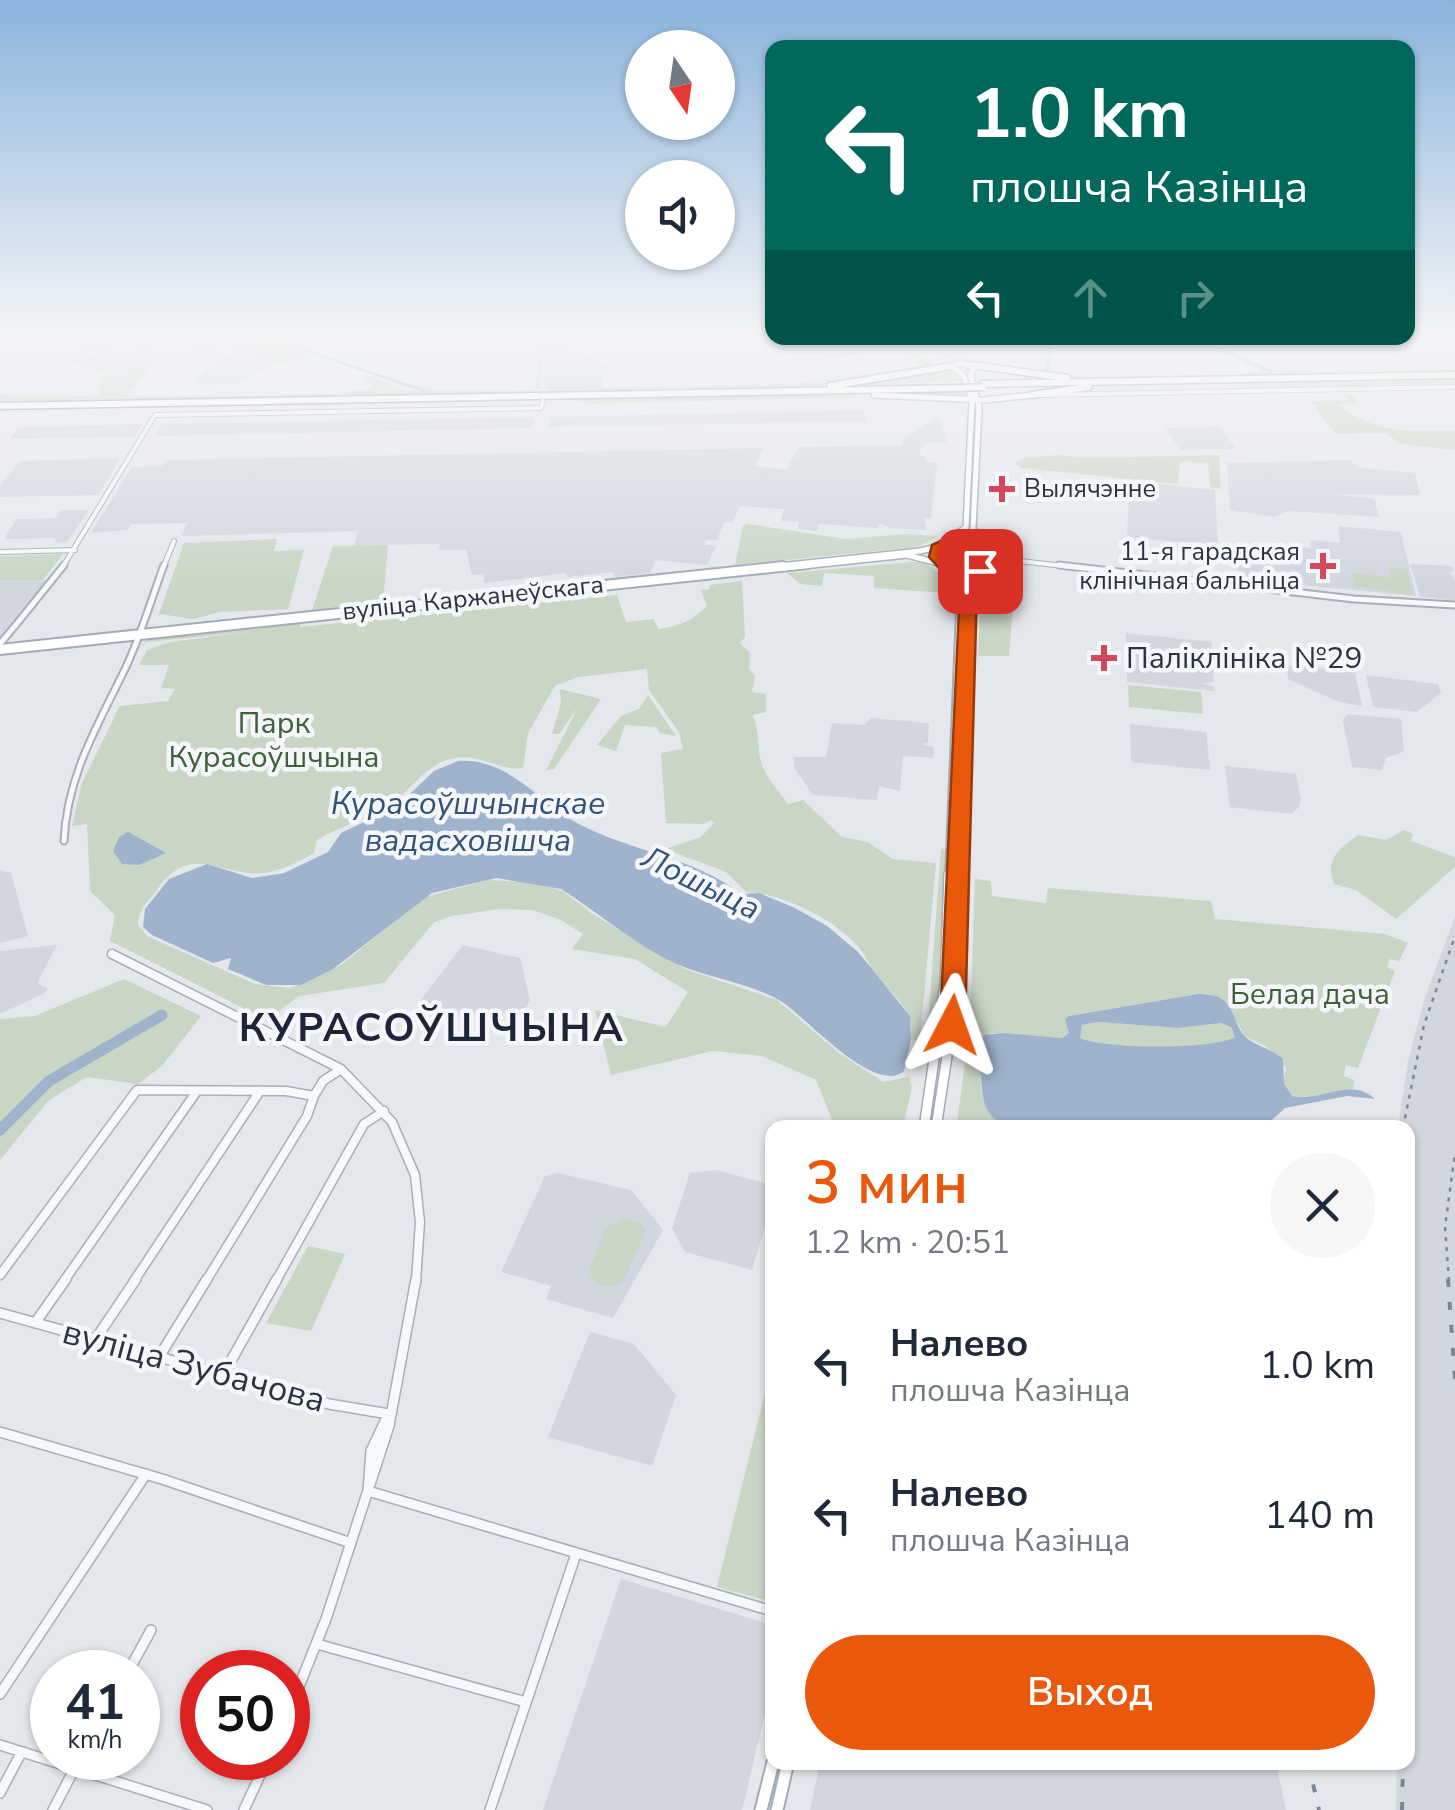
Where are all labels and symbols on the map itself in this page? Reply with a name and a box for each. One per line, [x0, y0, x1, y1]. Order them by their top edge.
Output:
north arrow [625, 30, 735, 140]
place label: Вылячэнне [1024, 472, 1156, 506]
marker: Вылячэнне [989, 476, 1015, 502]
pin [938, 529, 1023, 614]
place label: 11-я гарадская клінічная бальніца [1079, 535, 1300, 598]
marker: 11-я гарадская клінічная бальніца [1310, 553, 1336, 579]
street label: вуліца Каржанеўскага [341, 567, 605, 629]
place label: Паліклініка №29 [1126, 638, 1363, 679]
marker: Паліклініка №29 [1091, 645, 1117, 671]
park label: Парк Курасоўшчына [168, 703, 380, 778]
water label: Курасоўшчынскае вадасховішча [331, 782, 605, 862]
water label: Лошыца [634, 835, 768, 930]
position arrow [900, 973, 1004, 1077]
park label: Белая дача [1230, 974, 1390, 1015]
district label: КУРАСОЎШЧЫНА [239, 1001, 625, 1055]
street label: вуліца Зубачова [57, 1308, 331, 1424]
speed limit sign: 50 [180, 1650, 310, 1780]

